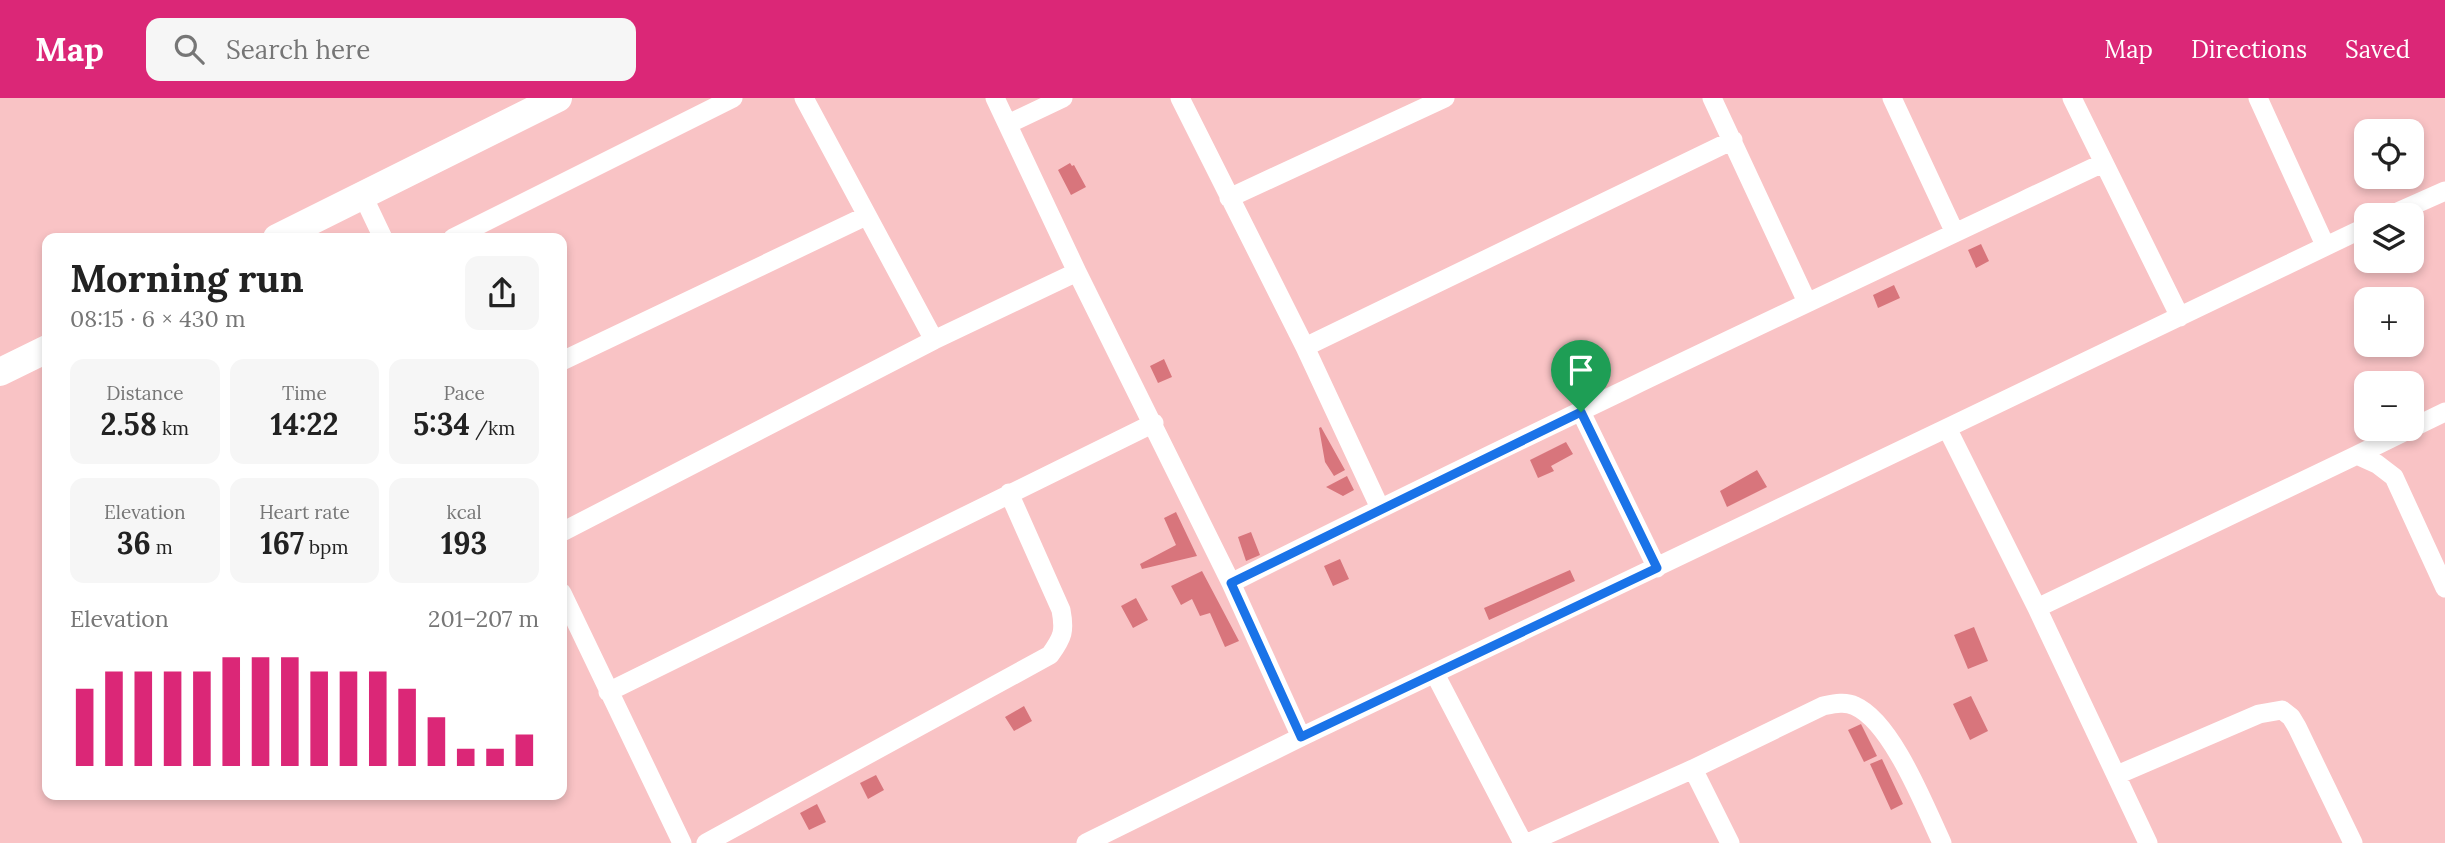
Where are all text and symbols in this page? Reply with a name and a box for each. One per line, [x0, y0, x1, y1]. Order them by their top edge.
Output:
search box [146, 18, 636, 81]
text: Map [35, 28, 104, 70]
icon: search [170, 30, 208, 68]
text: Search here [226, 33, 370, 66]
text: Map [2104, 34, 2153, 65]
text: Directions [2191, 34, 2307, 65]
text: Saved [2345, 34, 2410, 65]
map controls [2354, 119, 2424, 441]
button: locate [2354, 119, 2424, 189]
button: layers [2354, 203, 2424, 273]
text: Morning run [70, 254, 304, 302]
button: share [465, 256, 539, 330]
button: + [2354, 287, 2424, 357]
text: 08:15 · 6 × 430 m [70, 304, 245, 333]
pin [1551, 340, 1611, 412]
icon: arrive [1562, 351, 1600, 389]
button: − [2354, 371, 2424, 441]
text: Distance [106, 381, 183, 405]
text: Time [282, 381, 327, 405]
text: Pace [443, 381, 485, 405]
text: 2.58 [101, 405, 157, 443]
text: 14:22 [270, 405, 339, 443]
text: 5:34 [413, 405, 470, 443]
text: km [157, 416, 189, 440]
text: /km [470, 416, 515, 440]
text: Elevation [104, 500, 186, 524]
text: Heart rate [259, 500, 350, 524]
text: kcal [447, 500, 482, 524]
text: 36 [117, 524, 151, 562]
text: 167 [261, 524, 304, 562]
text: 193 [441, 524, 487, 562]
text: m [151, 535, 173, 559]
text: bpm [304, 535, 348, 559]
text: Elevation [70, 604, 169, 633]
text: 201–207 m [428, 604, 539, 633]

